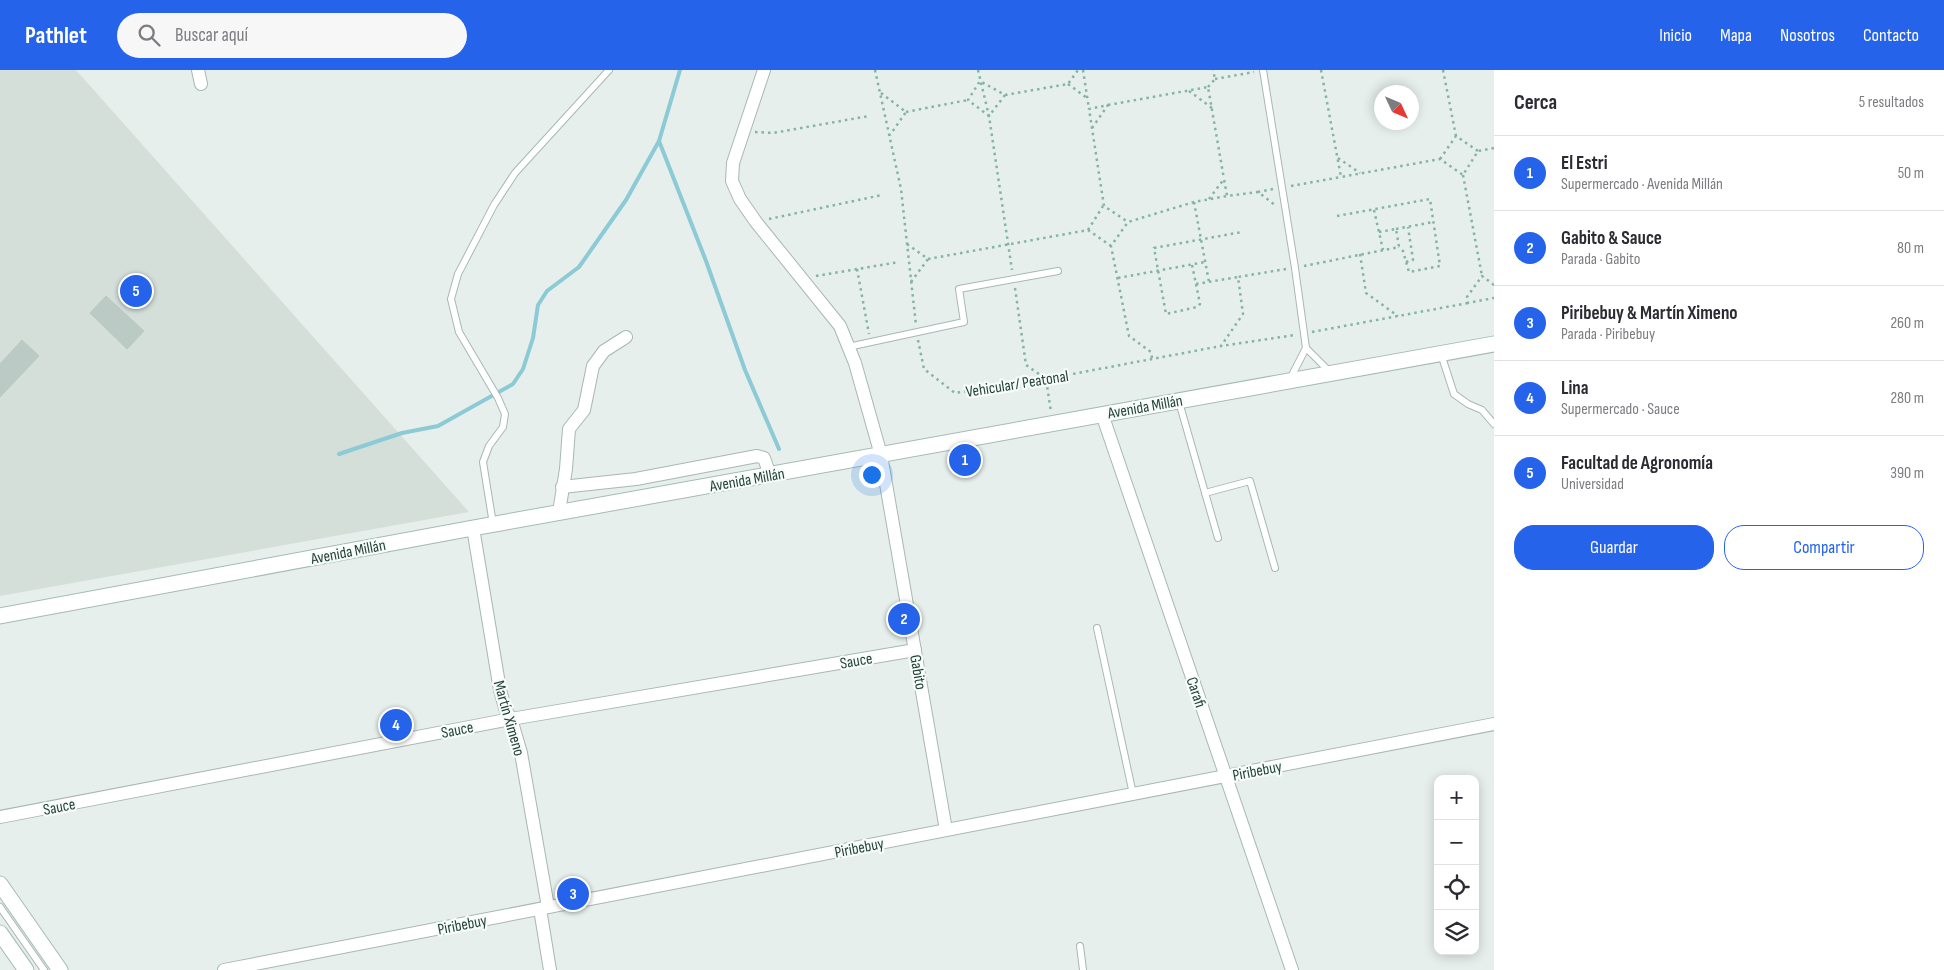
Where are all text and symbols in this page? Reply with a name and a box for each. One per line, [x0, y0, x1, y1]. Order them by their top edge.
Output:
search box [117, 13, 467, 58]
text: Pathlet [25, 21, 87, 50]
icon: search [135, 21, 163, 49]
text: Buscar aquí [175, 24, 248, 47]
text: Inicio [1659, 25, 1692, 46]
text: Mapa [1720, 25, 1752, 46]
text: Nosotros [1780, 25, 1835, 46]
text: Contacto [1863, 25, 1919, 46]
north arrow [1374, 85, 1419, 130]
text: Cerca [1514, 90, 1557, 115]
text: 5 resultados [1859, 93, 1924, 112]
text: El Estri [1561, 152, 1608, 175]
text: 1 [1527, 164, 1533, 183]
text: 50 m [1898, 164, 1924, 183]
text: Supermercado · Avenida Millán [1561, 175, 1723, 194]
text: Gabito & Sauce [1561, 227, 1662, 250]
text: 2 [1526, 239, 1534, 258]
text: 80 m [1897, 239, 1924, 258]
text: Parada · Gabito [1561, 250, 1640, 269]
pin: 5 [120, 272, 152, 310]
text: Piribebuy & Martín Ximeno [1561, 302, 1738, 325]
text: 3 [1526, 314, 1534, 333]
text: 260 m [1890, 314, 1924, 333]
text: Parada · Piribebuy [1561, 325, 1655, 344]
street label: Vehicular/ Peatonal [965, 367, 1070, 402]
text: Lina [1561, 377, 1589, 400]
text: 4 [1526, 389, 1534, 408]
text: 280 m [1890, 389, 1924, 408]
street label: Avenida Millán [1105, 392, 1184, 424]
text: Supermercado · Sauce [1561, 400, 1680, 419]
pin: 1 [949, 441, 981, 479]
text: Facultad de Agronomía [1561, 452, 1713, 475]
your location [859, 462, 885, 488]
text: 5 [1526, 464, 1534, 483]
text: 390 m [1890, 464, 1924, 483]
street label: Avenida Millán [707, 465, 786, 497]
text: Universidad [1561, 475, 1624, 494]
button: Guardar [1514, 525, 1714, 570]
button: Compartir [1724, 525, 1924, 570]
street label: Avenida Millán [308, 536, 387, 569]
pin: 2 [888, 600, 920, 638]
street label: Sauce [839, 649, 874, 674]
street label: Gabito [905, 653, 930, 691]
street label: Carafi [1182, 675, 1210, 710]
street label: Martín Ximeno [489, 678, 528, 758]
pin: 4 [380, 706, 412, 744]
street label: Sauce [440, 718, 475, 743]
street label: Piribebuy [1231, 757, 1284, 786]
map controls [1434, 775, 1479, 955]
button: + [1434, 775, 1479, 820]
street label: Sauce [42, 795, 77, 820]
button: − [1434, 820, 1479, 865]
street label: Piribebuy [833, 834, 886, 863]
button: locate [1434, 865, 1479, 910]
pin: 3 [557, 875, 589, 913]
button: layers [1434, 910, 1479, 955]
street label: Piribebuy [436, 911, 489, 940]

